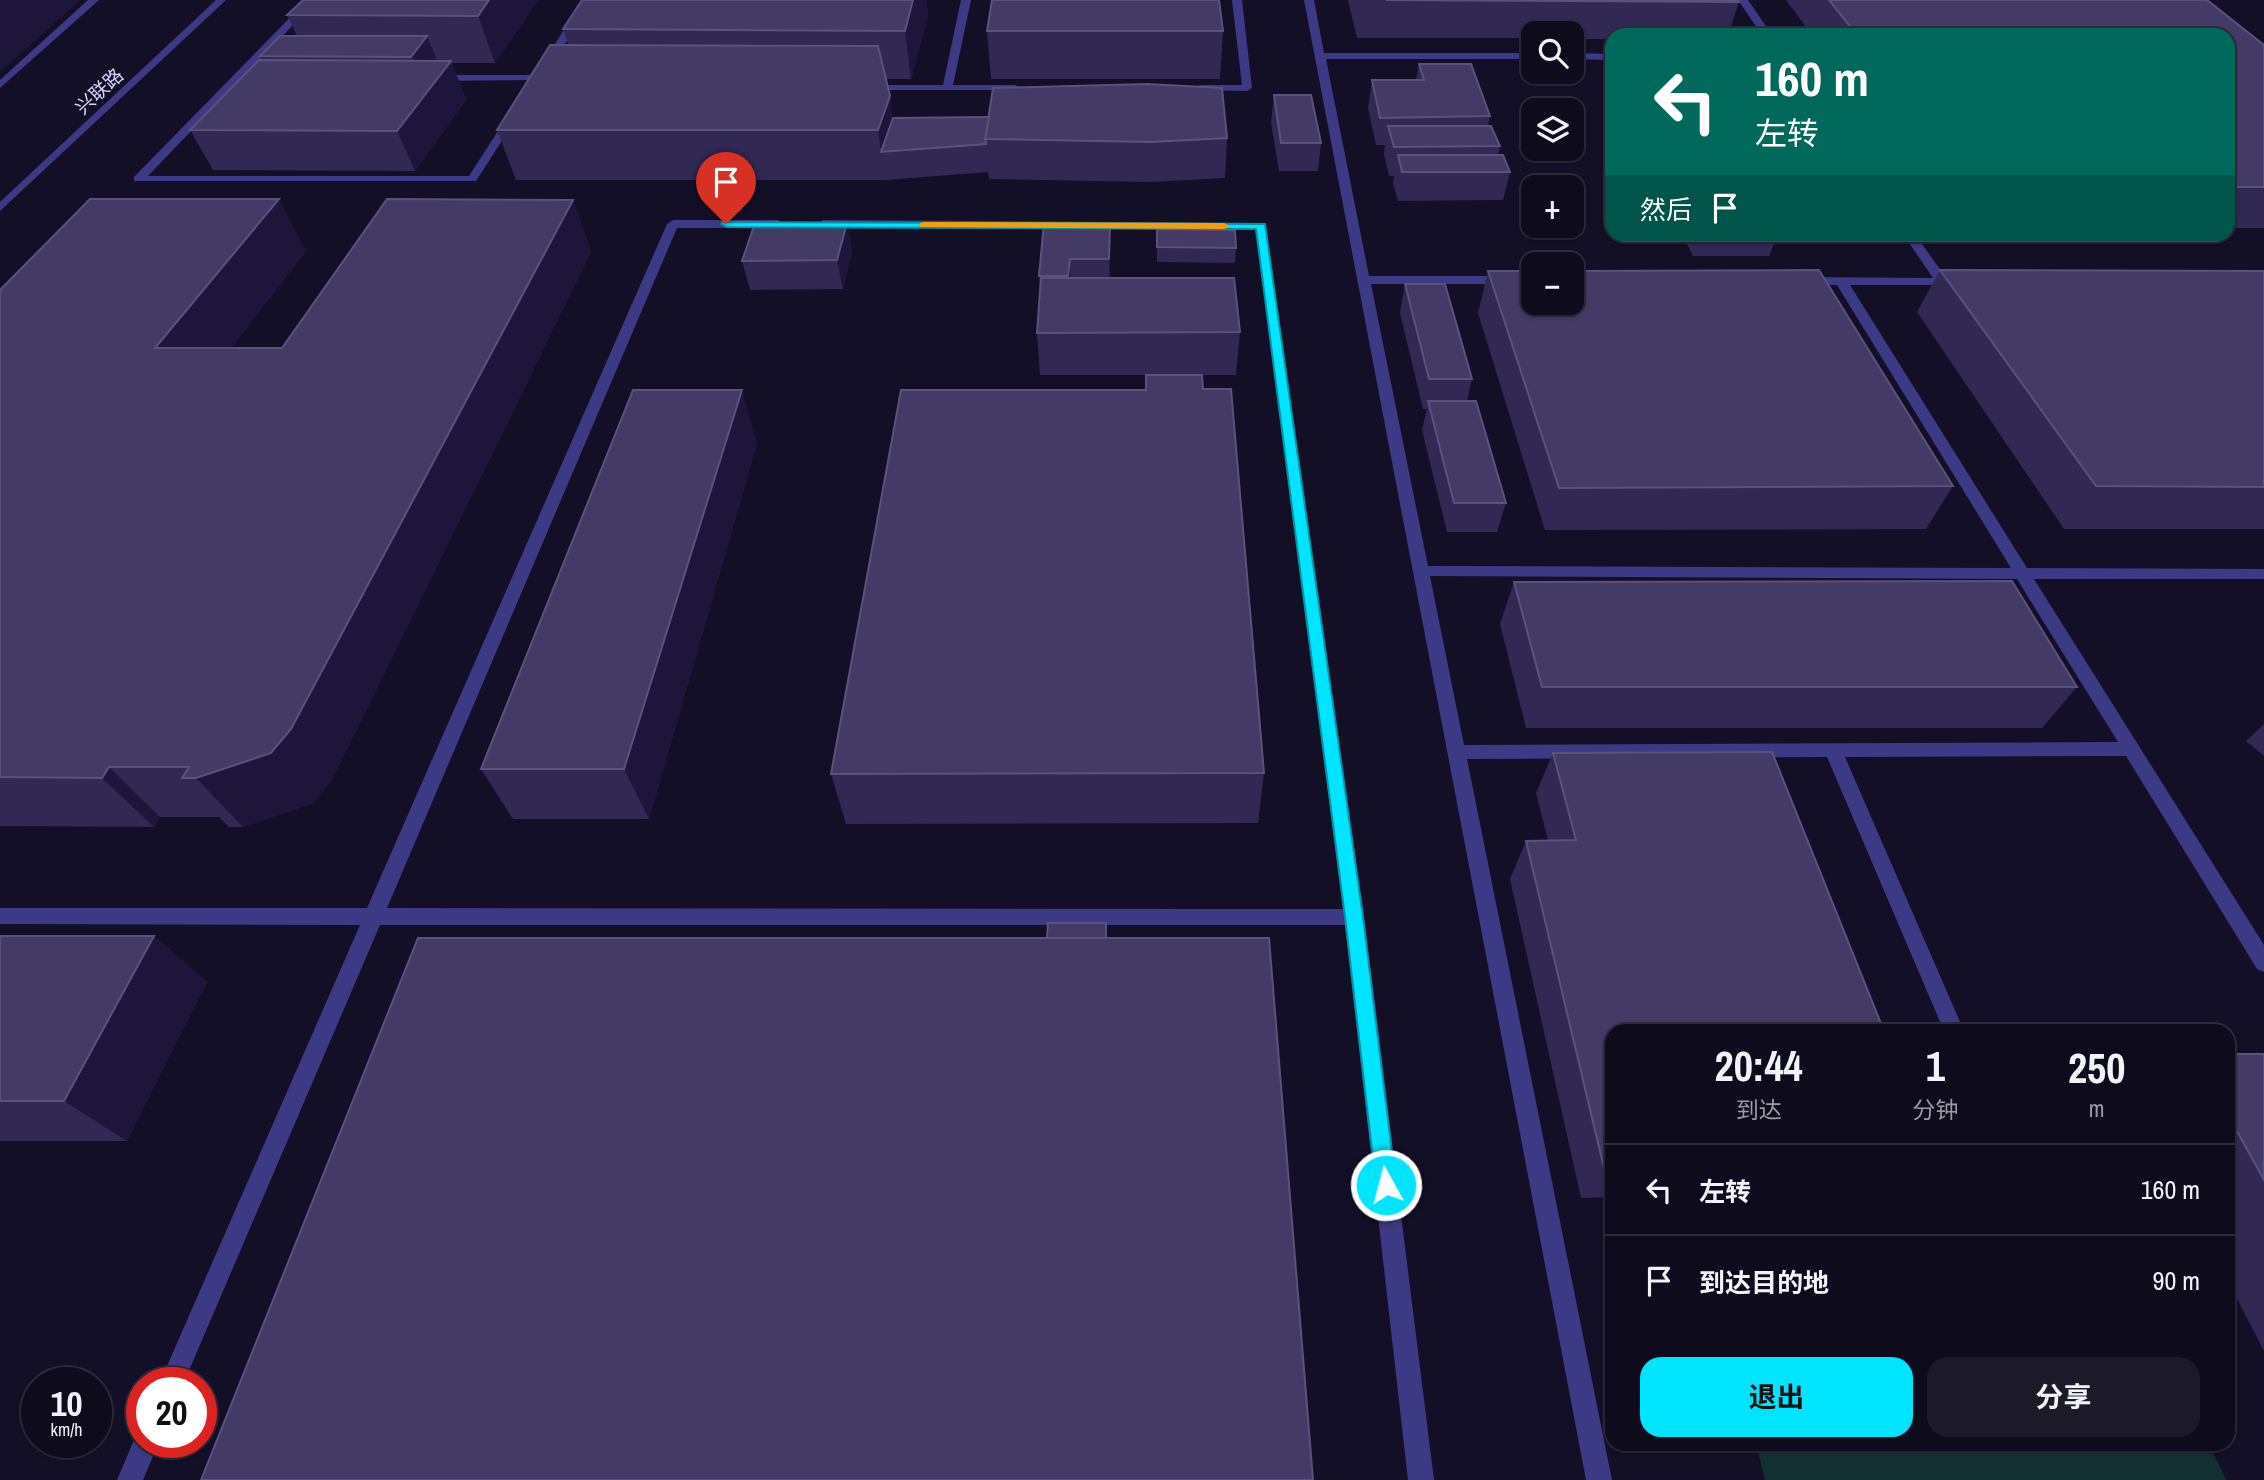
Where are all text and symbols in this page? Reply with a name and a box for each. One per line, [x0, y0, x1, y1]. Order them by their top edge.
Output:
map controls [1521, 21, 1584, 315]
button: search [1521, 21, 1584, 84]
text: 160 m [1755, 45, 1869, 111]
icon: left [1640, 56, 1731, 147]
street label: 兴联路 [69, 62, 129, 120]
button: layers [1521, 98, 1584, 161]
text: 左转 [1755, 112, 1819, 155]
pin [696, 152, 756, 224]
icon: arrive [707, 163, 745, 201]
button: + [1521, 175, 1584, 238]
icon: arrive [1706, 189, 1744, 227]
text: 然后 [1640, 192, 1692, 227]
button: − [1521, 252, 1584, 315]
text: 20:44 [1715, 1038, 1803, 1094]
text: 1 [1926, 1038, 1945, 1094]
text: 250 [2068, 1040, 2125, 1096]
text: m [2089, 1093, 2105, 1124]
text: 到达 [1736, 1094, 1782, 1125]
text: 分钟 [1912, 1094, 1958, 1125]
position arrow [1349, 1148, 1423, 1222]
icon: left [1640, 1171, 1678, 1209]
text: 160 m [2141, 1172, 2200, 1207]
text: 左转 [1699, 1174, 1751, 1209]
icon: arrive [1640, 1262, 1678, 1300]
text: 90 m [2153, 1263, 2200, 1298]
text: 到达目的地 [1699, 1265, 1829, 1300]
button: 退出 [1640, 1357, 1913, 1437]
button: 分享 [1927, 1357, 2200, 1437]
speed limit sign: 20 [126, 1367, 217, 1458]
text: 10 [51, 1380, 82, 1427]
text: km/h [51, 1417, 83, 1442]

